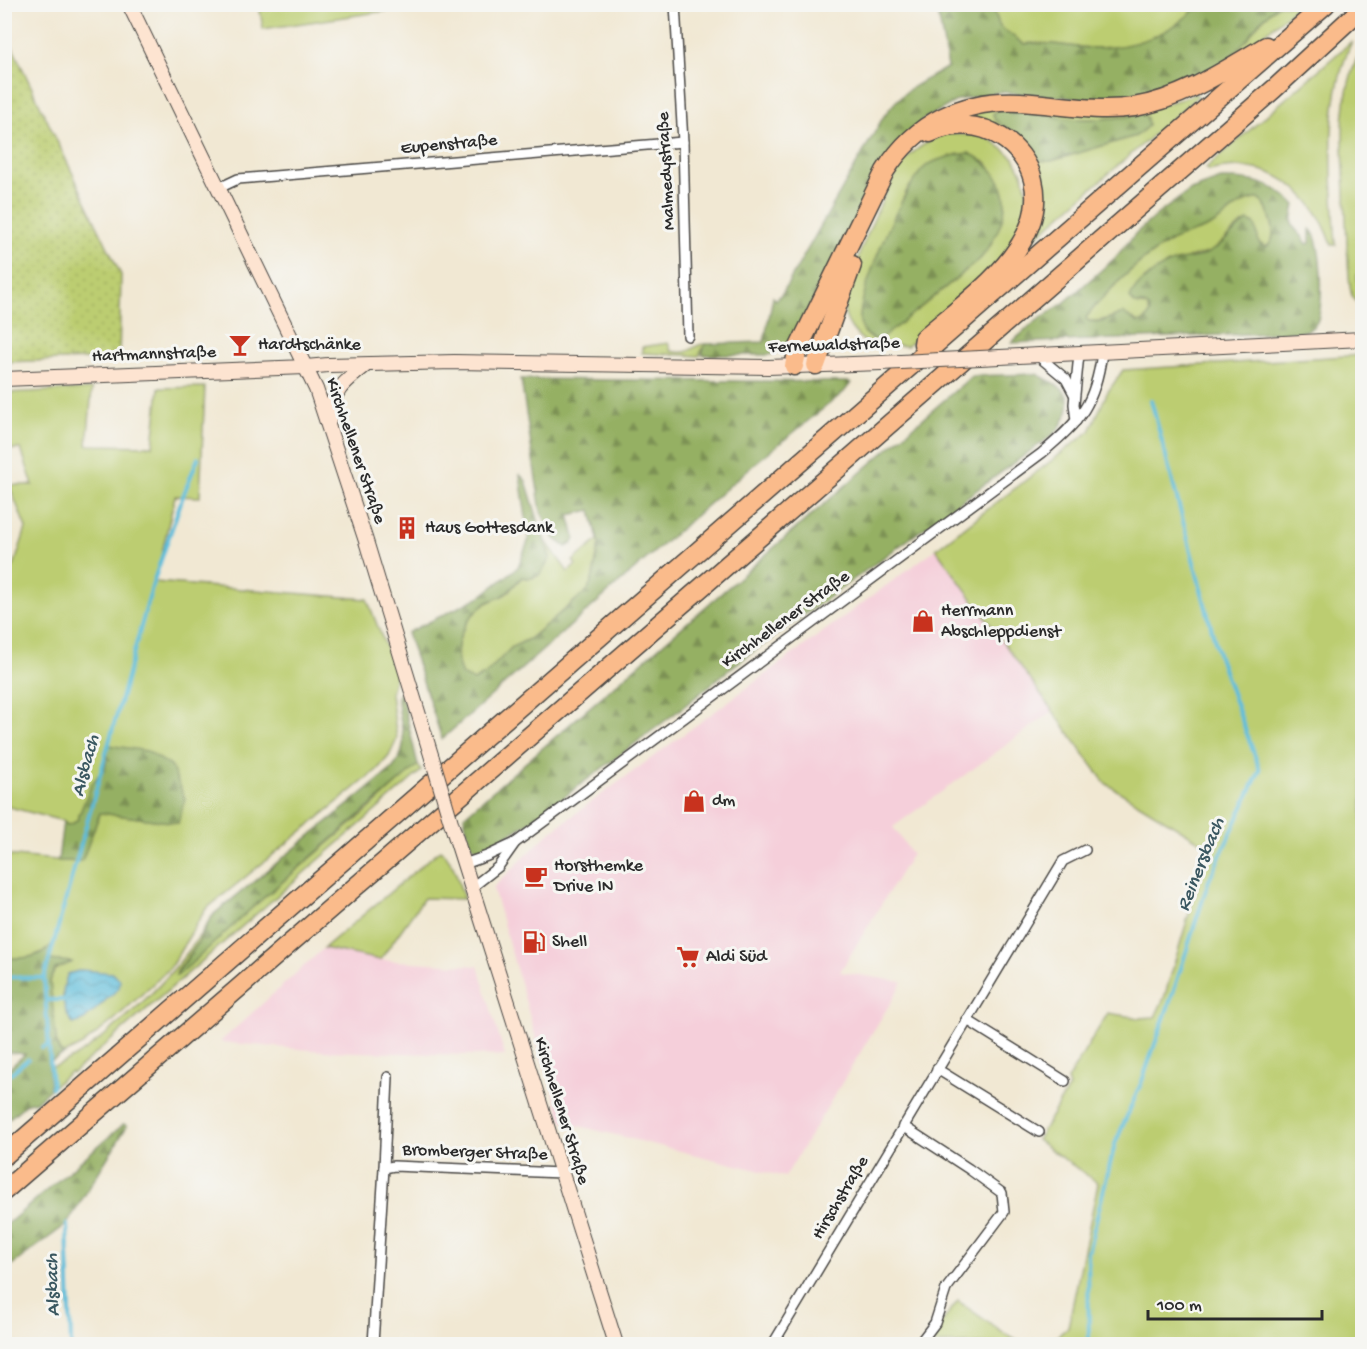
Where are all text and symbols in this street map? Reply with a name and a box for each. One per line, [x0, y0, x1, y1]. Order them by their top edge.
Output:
street label: Malmedystraße [653, 111, 681, 231]
street label: Eupenstraße [400, 130, 499, 160]
bar icon: Hardtschänke [227, 332, 253, 358]
street label: Fernewaldstraße [767, 333, 901, 359]
place label: Hardtschänke [258, 335, 362, 356]
street label: Hartmannstraße [91, 342, 217, 368]
street label: Kirchhellener Straße [320, 375, 390, 527]
building icon: Haus Gottesdank [394, 515, 420, 541]
place label: Haus Gottesdank [425, 518, 555, 539]
street label: Kirchhellener Straße [718, 566, 855, 673]
place label: Herrmann Abschleppdienst [941, 601, 1062, 643]
shop icon: Herrmann Abschleppdienst [910, 608, 936, 634]
water label: Alsbach [68, 732, 106, 799]
shop icon: dm [681, 788, 707, 814]
place label: dm [712, 791, 736, 812]
water label: Reinersbach [1173, 815, 1231, 915]
place label: Horsthemke Drive IN [553, 856, 644, 898]
cafe icon: Horsthemke Drive IN [523, 863, 549, 889]
fuel station icon: Shell [521, 929, 547, 955]
place label: Shell [552, 932, 587, 953]
supermarket icon: Aldi Süd [675, 944, 701, 970]
place label: Aldi Süd [706, 947, 768, 968]
street label: Kirchhellener Straße [529, 1035, 594, 1188]
street label: Bromberger Straße [401, 1140, 549, 1166]
street label: Hirschstraße [808, 1152, 874, 1244]
water label: Alsbach [41, 1253, 67, 1317]
scale bar [1148, 1283, 1322, 1321]
text: 100 m [1156, 1296, 1202, 1317]

